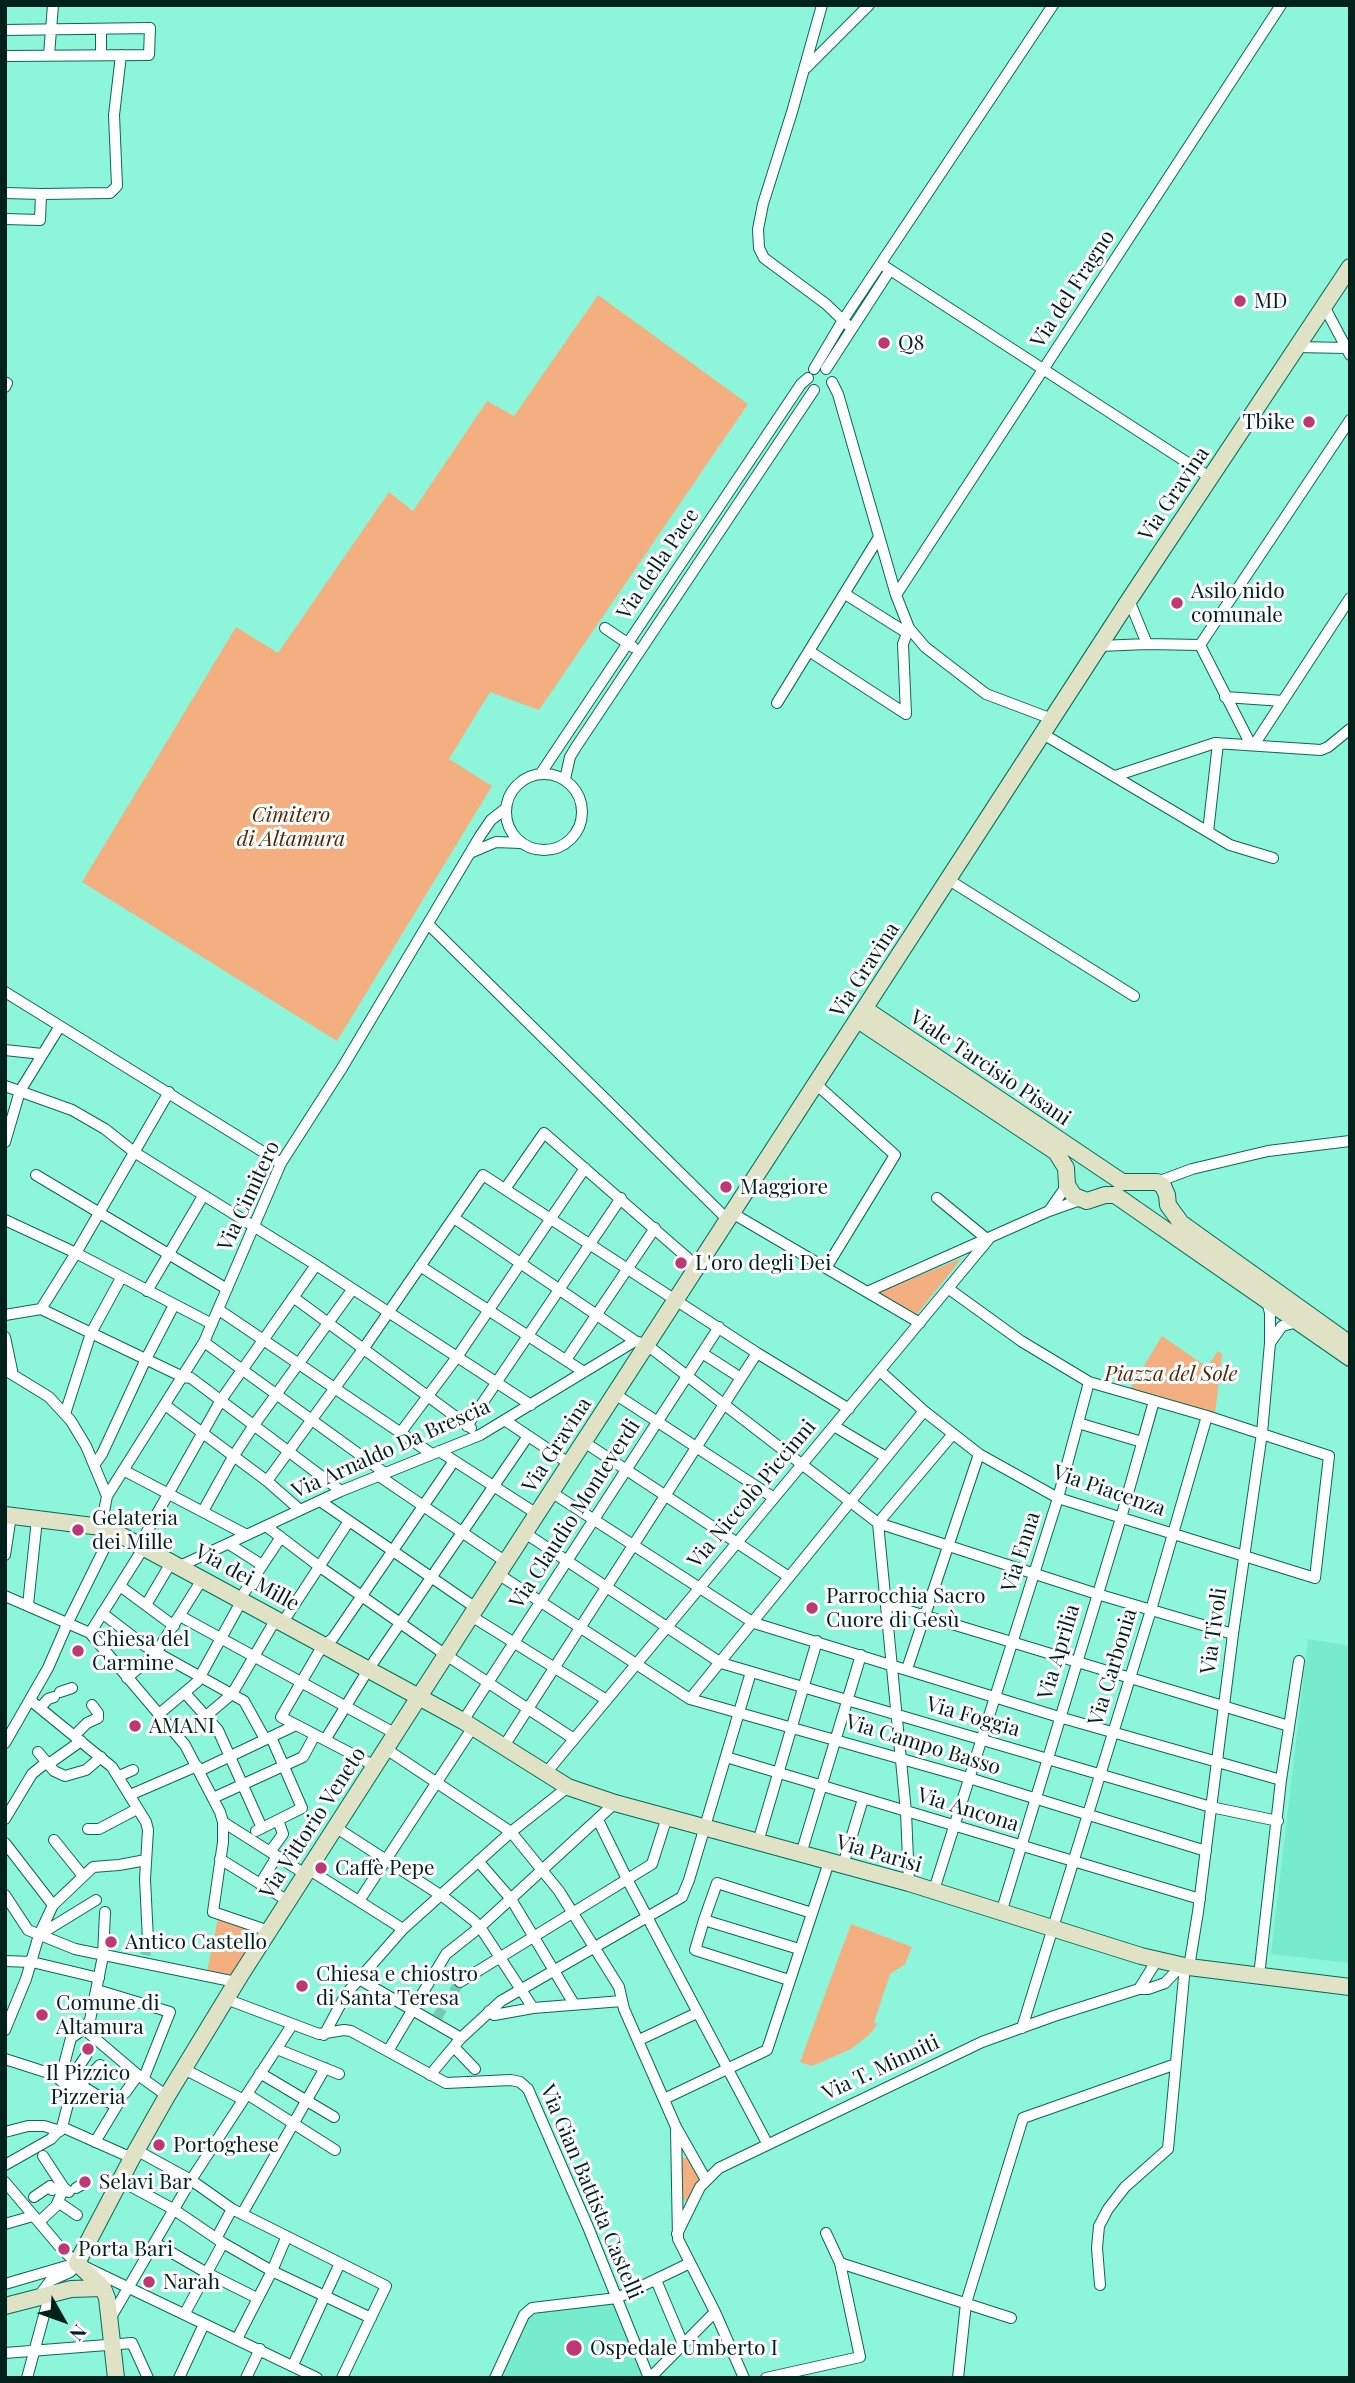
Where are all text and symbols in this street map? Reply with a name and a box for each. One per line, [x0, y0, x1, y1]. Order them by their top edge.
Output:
street label: Via del Fragno [1026, 225, 1120, 353]
place label: MD [1254, 288, 1287, 314]
marker: MD [1232, 293, 1248, 309]
place label: Q8 [898, 330, 924, 356]
marker: Q8 [876, 335, 892, 351]
place label: Tbike [1242, 409, 1295, 435]
marker: Tbike [1301, 414, 1317, 430]
street label: Via Gravina [1133, 442, 1215, 546]
street label: Via della Pace [612, 504, 704, 624]
place label: Asilo nido comunale [1191, 578, 1285, 628]
marker: Asilo nido comunale [1169, 595, 1185, 611]
park label: Cimitero di Altamura [237, 802, 345, 852]
street label: Via Gravina [825, 918, 905, 1022]
street label: Viale Tarcisio Pisani [905, 1005, 1075, 1131]
street label: Via Cimitero [213, 1137, 285, 1255]
place label: Maggiore [740, 1174, 828, 1200]
marker: Maggiore [718, 1179, 734, 1195]
place label: L'oro degli Dei [695, 1250, 831, 1276]
marker: L'oro degli Dei [673, 1255, 689, 1271]
park label: Piazza del Sole [1105, 1361, 1237, 1387]
street label: Via Gravina [517, 1393, 597, 1497]
street label: Via Arnaldo Da Brescia [288, 1394, 494, 1504]
street label: Via Claudio Monteverdi [504, 1415, 646, 1613]
street label: Via Niccolò Piccinni [683, 1415, 821, 1573]
street label: Via Piacenza [1049, 1460, 1169, 1522]
place label: Gelateria dei Mille [92, 1505, 178, 1555]
street label: Via Enna [996, 1509, 1046, 1595]
marker: Gelateria dei Mille [70, 1522, 86, 1538]
street label: Via dei Mille [190, 1539, 304, 1617]
place label: Parrocchia Sacro Cuore di Gesù [826, 1583, 985, 1633]
street label: Via Tivoli [1195, 1586, 1233, 1676]
marker: Parrocchia Sacro Cuore di Gesù [804, 1600, 820, 1616]
street label: Via Aprilia [1033, 1601, 1085, 1703]
street label: Via Carbonia [1083, 1606, 1143, 1728]
place label: Chiesa del Carmine [92, 1626, 189, 1676]
marker: Chiesa del Carmine [70, 1643, 86, 1659]
street label: Via Foggia [923, 1692, 1023, 1742]
street label: Via Campo Basso [842, 1709, 1004, 1781]
place label: AMANI [149, 1713, 215, 1739]
marker: AMANI [127, 1718, 143, 1734]
street label: Via Vittorio Veneto [255, 1742, 371, 1904]
street label: Via Ancona [914, 1783, 1022, 1837]
street label: Via Parisi [833, 1830, 925, 1878]
place label: Caffè Pepe [335, 1855, 435, 1881]
marker: Caffè Pepe [313, 1860, 329, 1876]
place label: Antico Castello [125, 1929, 267, 1955]
marker: Antico Castello [103, 1934, 119, 1950]
place label: Chiesa e chiostro di Santa Teresa [316, 1961, 478, 2011]
marker: Chiesa e chiostro di Santa Teresa [294, 1978, 310, 1994]
place label: Comune di Altamura [56, 1990, 160, 2040]
marker: Comune di Altamura [34, 2007, 50, 2023]
street label: Via T. Minniti [818, 2030, 944, 2106]
marker: Il Pizzico Pizzeria [80, 2041, 96, 2057]
place label: Il Pizzico Pizzeria [46, 2060, 130, 2110]
street label: Via Gian Battista Castelli [534, 2081, 648, 2303]
place label: Portoghese [173, 2132, 279, 2158]
marker: Portoghese [151, 2137, 167, 2153]
place label: Selavi Bar [99, 2169, 192, 2195]
marker: Selavi Bar [77, 2174, 93, 2190]
place label: Porta Bari [78, 2236, 173, 2262]
marker: Porta Bari [56, 2241, 72, 2257]
place label: Narah [163, 2269, 220, 2295]
marker: Narah [141, 2274, 157, 2290]
north arrow [28, 2285, 98, 2355]
text: N [65, 2320, 93, 2347]
place label: Ospedale Umberto I [590, 2335, 778, 2361]
marker: Ospedale Umberto I [564, 2338, 584, 2358]

